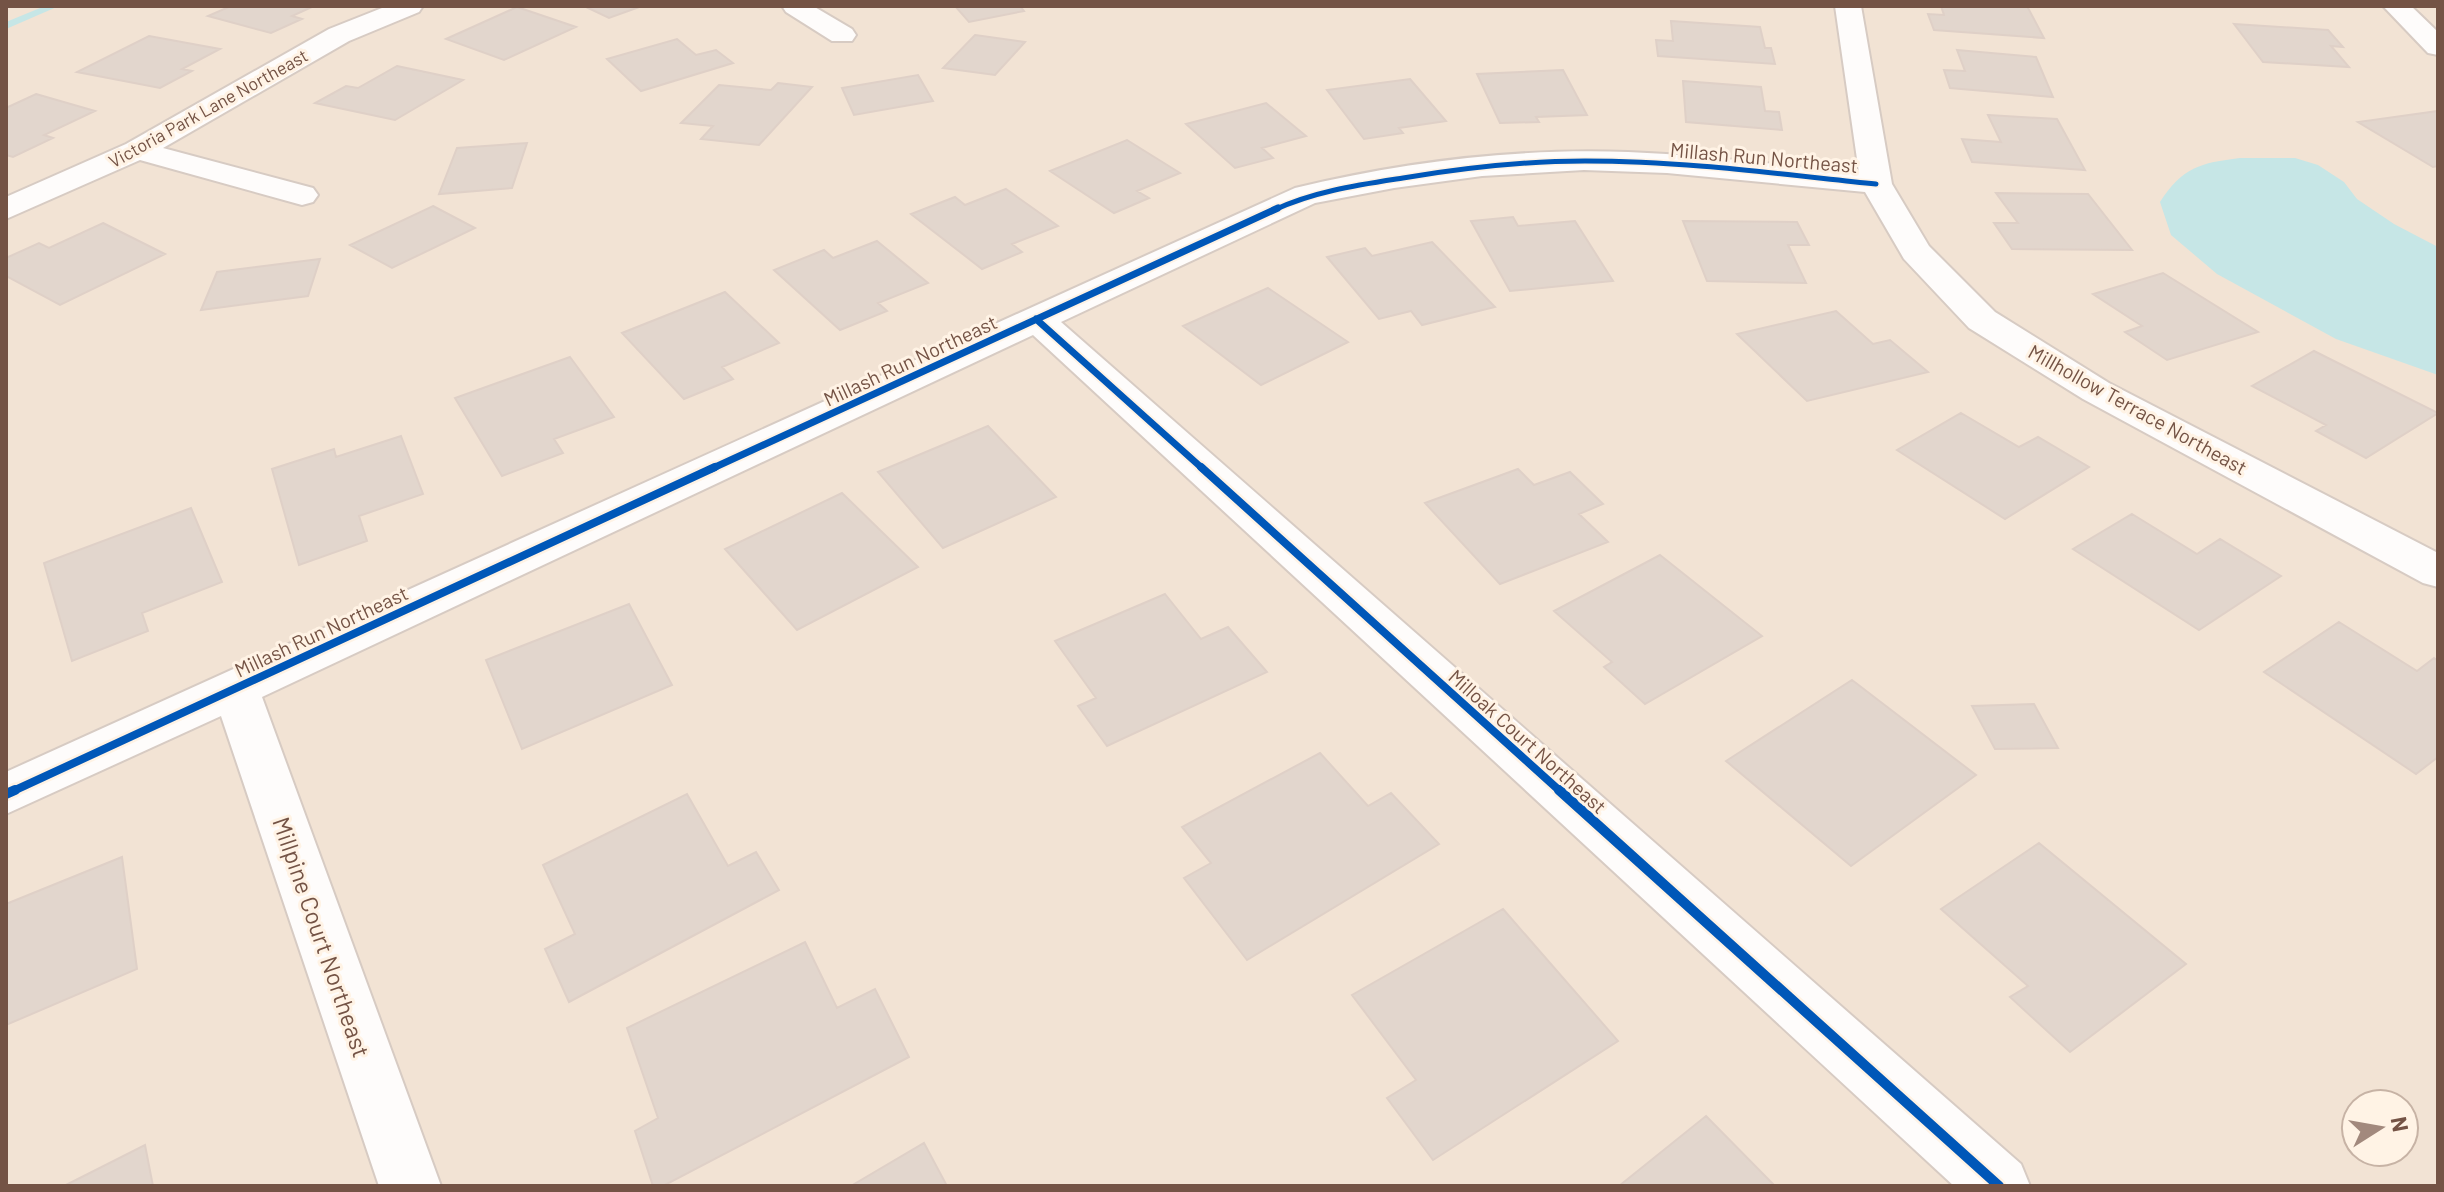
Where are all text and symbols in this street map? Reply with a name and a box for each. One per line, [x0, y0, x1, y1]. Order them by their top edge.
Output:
street label: Victoria Park Lane Northeast [104, 44, 312, 172]
street label: Millash Run Northeast [1669, 137, 1859, 177]
street label: Millash Run Northeast [819, 309, 1001, 411]
street label: Millhollow Terrace Northeast [2025, 339, 2251, 479]
street label: Millash Run Northeast [230, 580, 412, 682]
street label: Milloak Court Northeast [1444, 664, 1612, 818]
street label: Millpine Court Northeast [267, 813, 377, 1061]
north arrow [2340, 1088, 2420, 1168]
text: N [2386, 1114, 2415, 1134]

